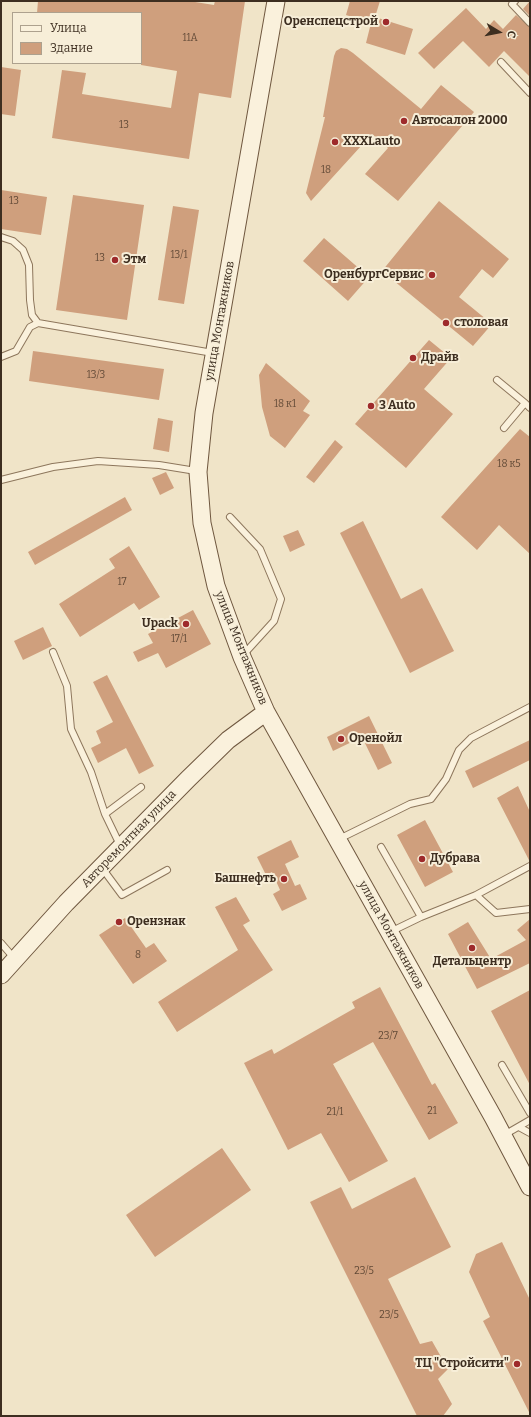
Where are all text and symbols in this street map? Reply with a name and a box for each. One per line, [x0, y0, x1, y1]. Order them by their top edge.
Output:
legend [12, 12, 142, 64]
north arrow [479, 12, 519, 52]
place label: Оренспецстрой [284, 15, 378, 29]
marker: Оренспецстрой [381, 17, 391, 27]
text: Улица [50, 21, 86, 35]
text: С [504, 30, 518, 39]
house number: 11А [182, 32, 198, 44]
text: Здание [50, 41, 93, 55]
place label: Автосалон 2000 [412, 114, 508, 128]
marker: Автосалон 2000 [399, 116, 409, 126]
house number: 13 [119, 119, 129, 131]
place label: XXXLauto [343, 135, 400, 149]
marker: XXXLauto [330, 137, 340, 147]
house number: 18 [321, 164, 331, 176]
house number: 13 [9, 195, 19, 207]
house number: 13/1 [171, 249, 187, 261]
house number: 13 [95, 252, 105, 264]
place label: Этм [123, 253, 146, 267]
marker: Этм [110, 255, 120, 265]
street label: улица Монтажников [202, 260, 238, 382]
place label: ОренбургСервис [324, 268, 424, 282]
marker: ОренбургСервис [427, 270, 437, 280]
place label: столовая [454, 316, 508, 330]
marker: столовая [441, 318, 451, 328]
place label: Драйв [421, 351, 459, 365]
marker: Драйв [408, 353, 418, 363]
house number: 13/3 [87, 369, 105, 381]
house number: 18 к1 [274, 398, 296, 410]
place label: 3 Auto [379, 399, 415, 413]
marker: 3 Auto [366, 401, 376, 411]
house number: 18 к5 [497, 458, 521, 470]
house number: 17 [118, 576, 126, 588]
street label: улица Монтажников [212, 589, 270, 707]
place label: Upack [142, 617, 178, 631]
marker: Upack [181, 619, 191, 629]
house number: 17/1 [171, 633, 187, 645]
place label: Оренойл [349, 732, 402, 746]
marker: Оренойл [336, 734, 346, 744]
street label: Авторемонтная улица [79, 787, 179, 891]
place label: Дубрава [430, 852, 480, 866]
marker: Дубрава [417, 854, 427, 864]
place label: Башнефть [215, 872, 276, 886]
marker: Башнефть [279, 874, 289, 884]
street label: улица Монтажников [355, 878, 427, 992]
place label: Орензнак [127, 915, 186, 929]
marker: Орензнак [114, 917, 124, 927]
marker: Детальцентр [467, 943, 477, 953]
house number: 8 [135, 949, 141, 961]
place label: Детальцентр [433, 955, 511, 969]
house number: 23/7 [378, 1030, 398, 1042]
house number: 21 [427, 1105, 437, 1117]
house number: 21/1 [327, 1106, 343, 1118]
house number: 23/5 [354, 1265, 374, 1277]
house number: 23/5 [379, 1309, 399, 1321]
place label: ТЦ "Стройсити" [415, 1357, 509, 1371]
marker: ТЦ "Стройсити" [512, 1359, 522, 1369]

